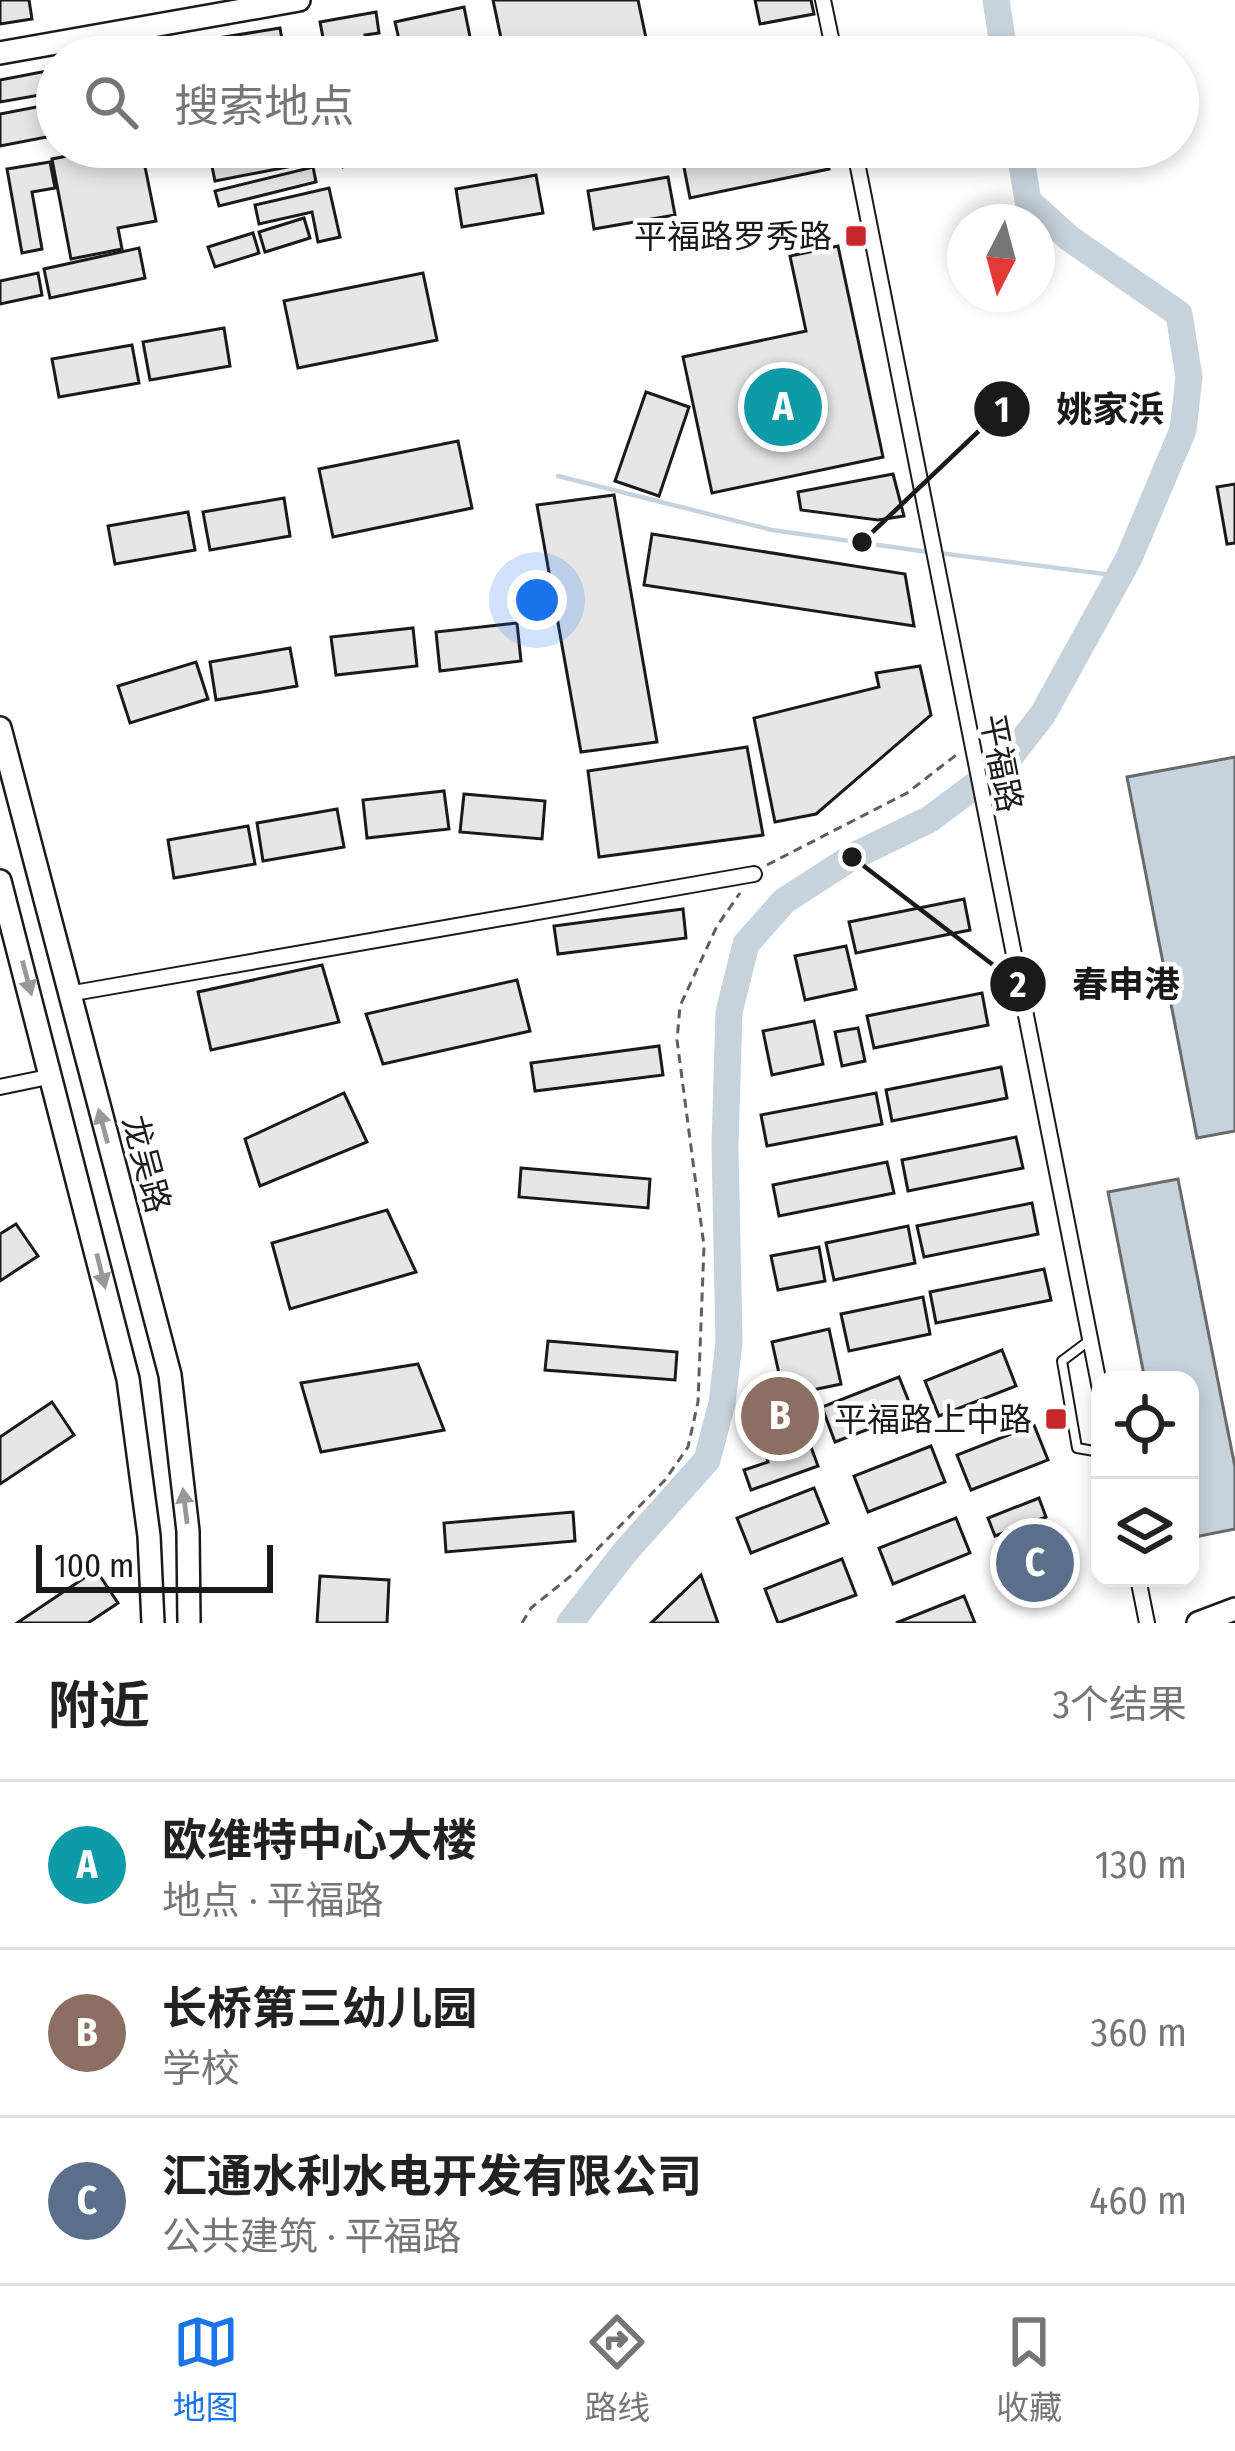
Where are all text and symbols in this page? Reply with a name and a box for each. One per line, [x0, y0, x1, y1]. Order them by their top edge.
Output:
search box [36, 36, 1199, 168]
icon: search [78, 69, 144, 135]
text: 搜索地点 [174, 80, 354, 134]
north arrow [947, 204, 1055, 312]
place label: 平福路罗秀路 [634, 217, 832, 257]
marker: 平福路罗秀路 [843, 223, 869, 249]
pin: A [744, 362, 822, 452]
callout: 姚家浜 [972, 373, 1188, 445]
text: 1 [994, 388, 1010, 432]
text: 姚家浜 [1056, 388, 1164, 432]
your location [507, 570, 567, 630]
street label: 平福路 [972, 711, 1030, 816]
callout: 春申港 [988, 948, 1204, 1020]
one-way arrow [19, 960, 38, 997]
text: 2 [1009, 963, 1026, 1007]
text: 春申港 [1072, 963, 1180, 1007]
one-way arrow [93, 1107, 112, 1144]
street label: 龙吴路 [114, 1111, 178, 1217]
one-way arrow [92, 1253, 111, 1290]
pin: B [741, 1371, 819, 1461]
map controls [1091, 1371, 1199, 1587]
button: locate [1091, 1371, 1199, 1479]
place label: 平福路上中路 [834, 1400, 1032, 1440]
marker: 平福路上中路 [1043, 1406, 1069, 1432]
button: layers [1091, 1479, 1199, 1587]
one-way arrow [176, 1487, 195, 1524]
pin: C [996, 1518, 1074, 1608]
scale bar [36, 1539, 273, 1592]
text: 100 m [54, 1546, 134, 1586]
text: 附近 [48, 1675, 150, 1737]
text: 3个结果 [1052, 1682, 1187, 1728]
text: 欧维特中心大楼 [162, 1814, 477, 1868]
text: A [76, 1842, 98, 1888]
text: 130 m [1095, 1842, 1187, 1888]
text: 地点 · 平福路 [162, 1878, 384, 1924]
text: 长桥第三幼儿园 [162, 1982, 477, 2036]
text: B [76, 2010, 98, 2056]
text: 360 m [1091, 2010, 1187, 2056]
text: 学校 [162, 2046, 240, 2092]
text: 汇通水利水电开发有限公司 [162, 2150, 702, 2204]
text: C [77, 2178, 97, 2224]
text: 460 m [1089, 2178, 1187, 2224]
text: 公共建筑 · 平福路 [162, 2214, 462, 2260]
tab: 地图 [173, 2309, 239, 2429]
tab: 路线 [584, 2309, 650, 2429]
tab: 收藏 [996, 2309, 1062, 2429]

